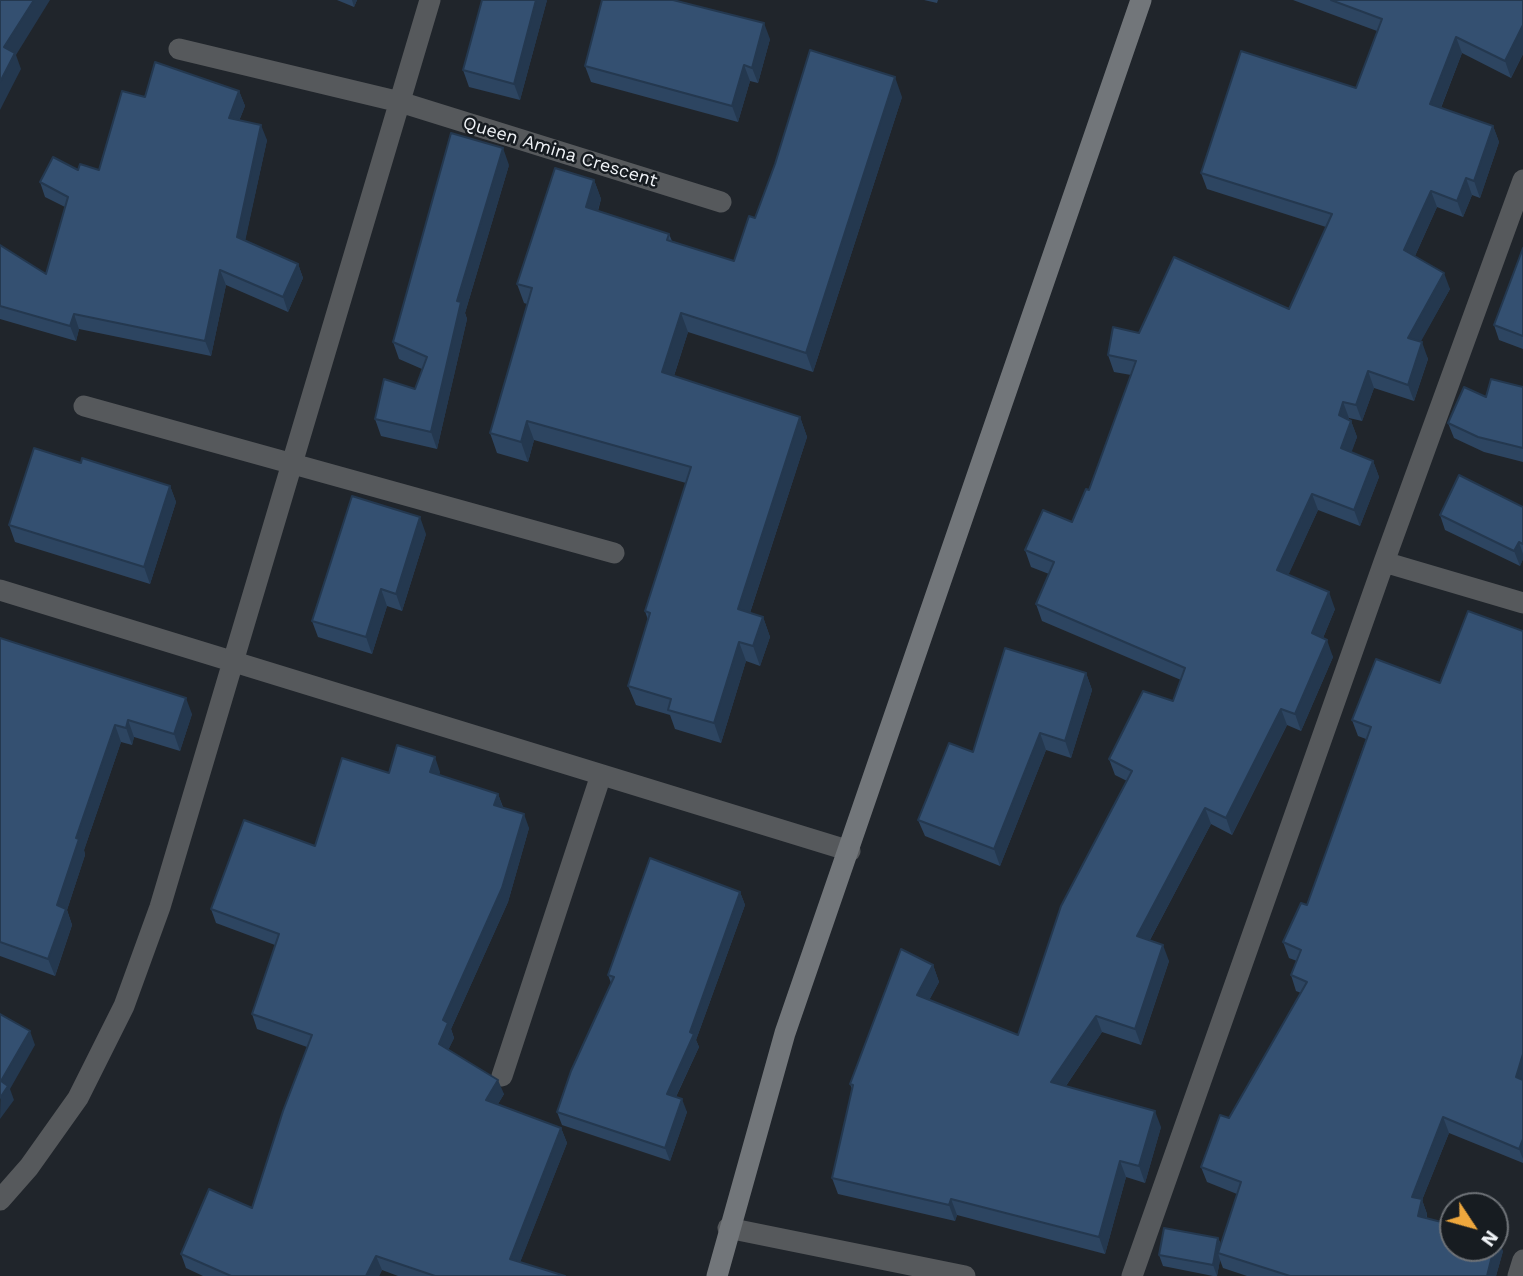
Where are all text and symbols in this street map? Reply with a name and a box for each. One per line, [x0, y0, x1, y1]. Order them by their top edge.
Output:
street label: Queen Amina Crescent [460, 112, 660, 192]
north arrow [1439, 1192, 1509, 1262]
text: N [1476, 1226, 1503, 1251]

